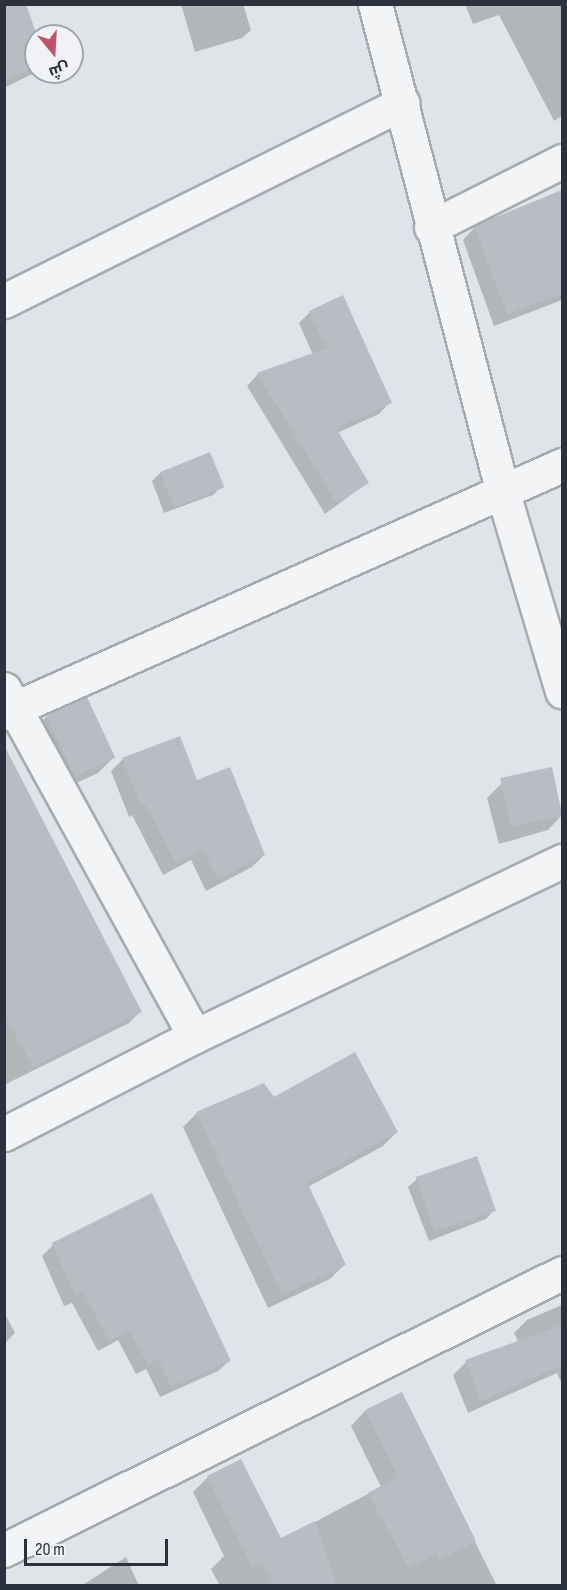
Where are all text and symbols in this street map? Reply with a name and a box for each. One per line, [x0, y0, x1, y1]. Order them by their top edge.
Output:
north arrow [24, 24, 84, 84]
text: ش [46, 57, 72, 82]
scale bar [27, 1527, 171, 1565]
text: 20 m [35, 1539, 65, 1560]

